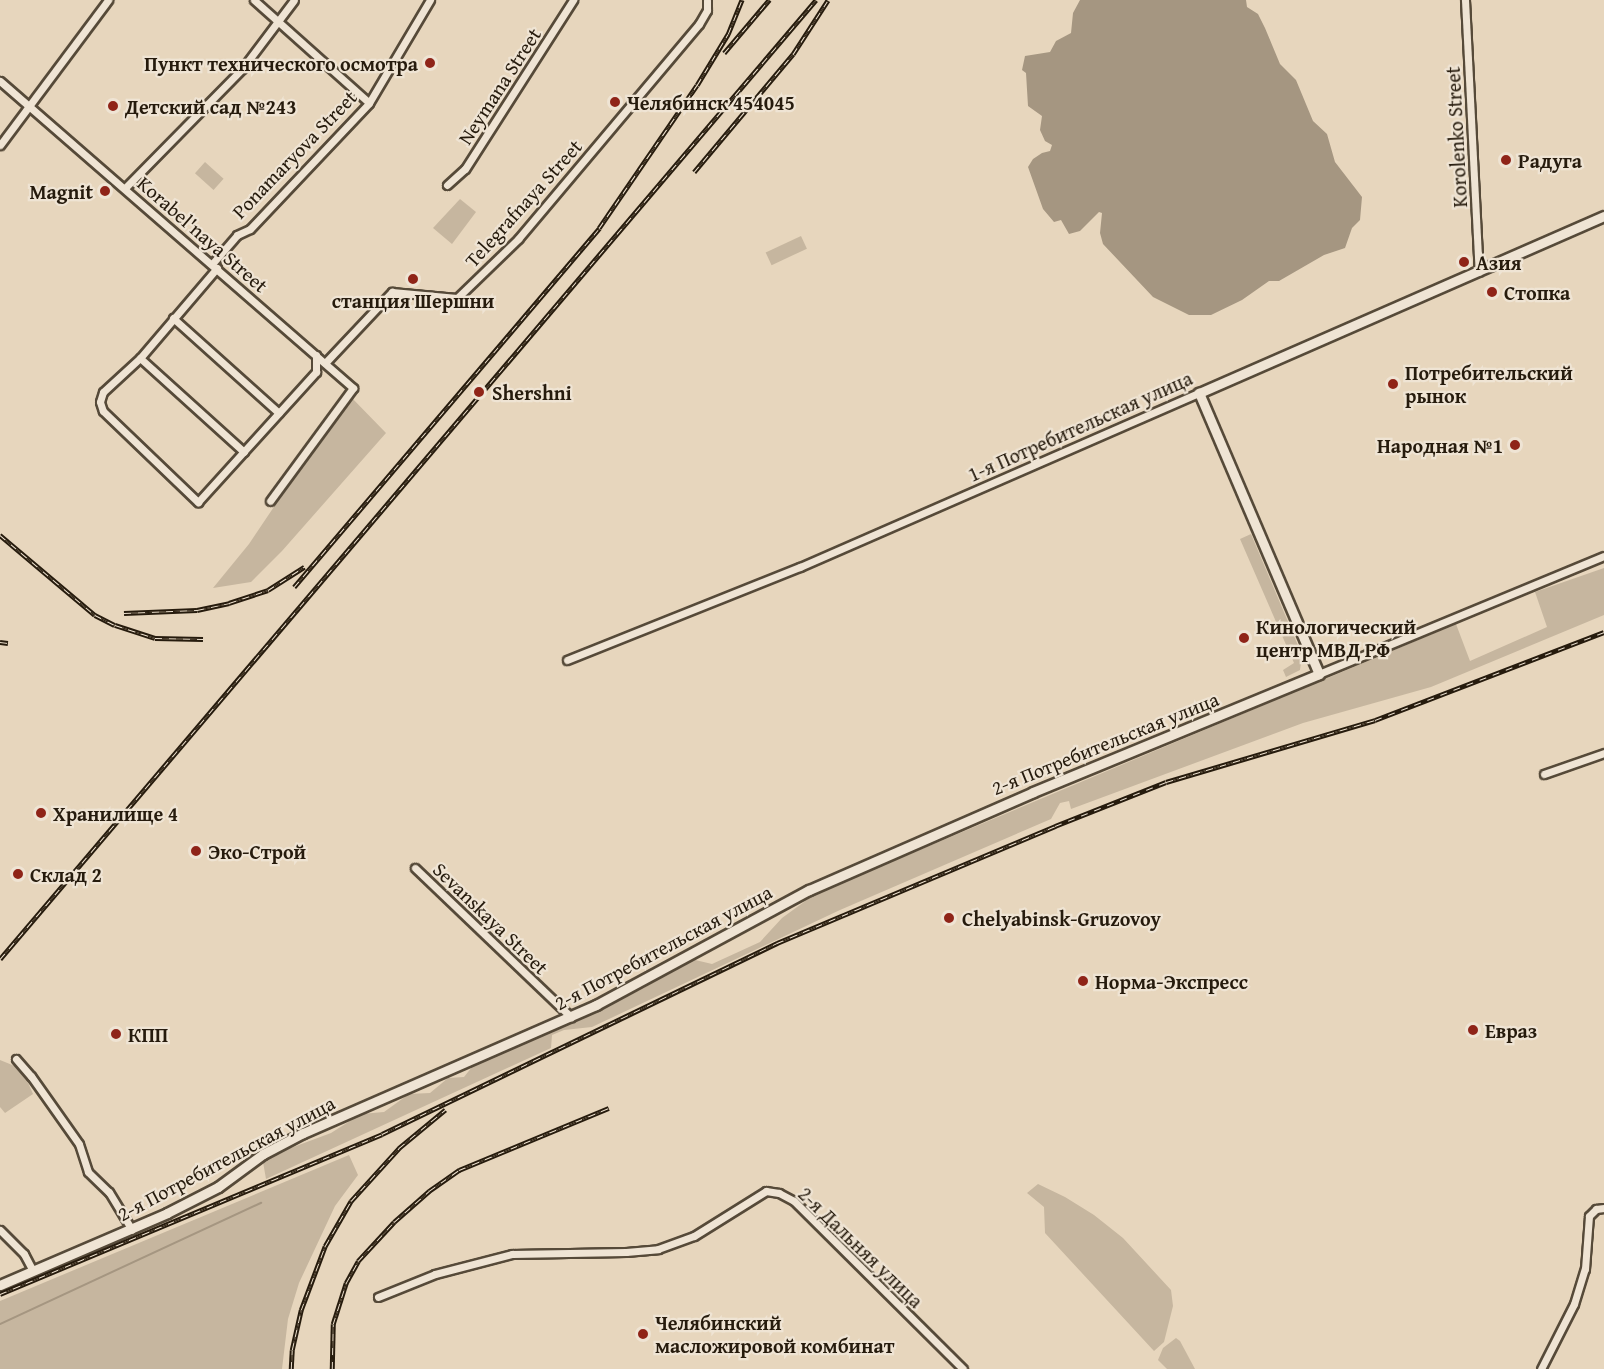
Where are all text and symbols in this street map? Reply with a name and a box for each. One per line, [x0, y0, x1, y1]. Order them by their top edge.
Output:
street label: Neymana Street [452, 23, 546, 149]
place label: Пункт технического осмотра [144, 51, 418, 75]
marker: Пункт технического осмотра [423, 56, 437, 70]
street label: Korolenko Street [1440, 66, 1472, 208]
street label: Ponamaryova Street [227, 85, 361, 223]
place label: Челябинск 454045 [627, 90, 795, 114]
place label: Детский сад №243 [125, 94, 297, 118]
marker: Челябинск 454045 [608, 95, 622, 109]
marker: Детский сад №243 [106, 99, 120, 113]
street label: Telegrafnaya Street [459, 134, 587, 272]
place label: Радуга [1518, 148, 1582, 172]
marker: Радуга [1499, 153, 1513, 167]
street label: Korabel'naya Street [133, 171, 273, 297]
place label: Magnit [29, 179, 93, 203]
marker: Magnit [98, 184, 112, 198]
place label: Азия [1476, 250, 1522, 274]
marker: Азия [1457, 255, 1471, 269]
marker: станция Шершни [406, 272, 420, 286]
place label: Стопка [1504, 280, 1570, 304]
marker: Стопка [1485, 285, 1499, 299]
place label: станция Шершни [332, 288, 494, 312]
place label: Потребительский рынок [1405, 360, 1573, 407]
street label: 1-я Потребительская улица [964, 366, 1196, 486]
marker: Потребительский рынок [1386, 377, 1400, 391]
place label: Shershni [492, 380, 572, 404]
marker: Shershni [470, 383, 488, 401]
place label: Народная №1 [1377, 433, 1503, 457]
marker: Народная №1 [1508, 438, 1522, 452]
place label: Кинологический центр МВД РФ [1256, 614, 1416, 661]
marker: Кинологический центр МВД РФ [1237, 631, 1251, 645]
street label: 2-я Потребительская улица [988, 686, 1222, 800]
place label: Хранилище 4 [53, 801, 178, 825]
marker: Хранилище 4 [34, 806, 48, 820]
place label: Эко-Строй [208, 839, 306, 863]
marker: Эко-Строй [189, 844, 203, 858]
street label: Sevanskaya Street [428, 857, 554, 979]
place label: Склад 2 [30, 862, 102, 886]
marker: Склад 2 [11, 867, 25, 881]
street label: 2-я Потребительская улица [550, 879, 776, 1015]
place label: Chelyabinsk-Gruzovoy [962, 906, 1161, 930]
marker: Chelyabinsk-Gruzovoy [940, 909, 958, 927]
place label: Норма-Экспресс [1095, 969, 1248, 993]
marker: Норма-Экспресс [1076, 974, 1090, 988]
place label: Евраз [1485, 1018, 1537, 1042]
place label: КПП [128, 1022, 168, 1046]
marker: Евраз [1466, 1023, 1480, 1037]
marker: КПП [109, 1027, 123, 1041]
street label: 2-я Потребительская улица [113, 1090, 339, 1226]
street label: 2-я Дальняя улица [794, 1181, 928, 1313]
place label: Челябинский масложировой комбинат [655, 1310, 894, 1357]
marker: Челябинский масложировой комбинат [636, 1327, 650, 1341]

